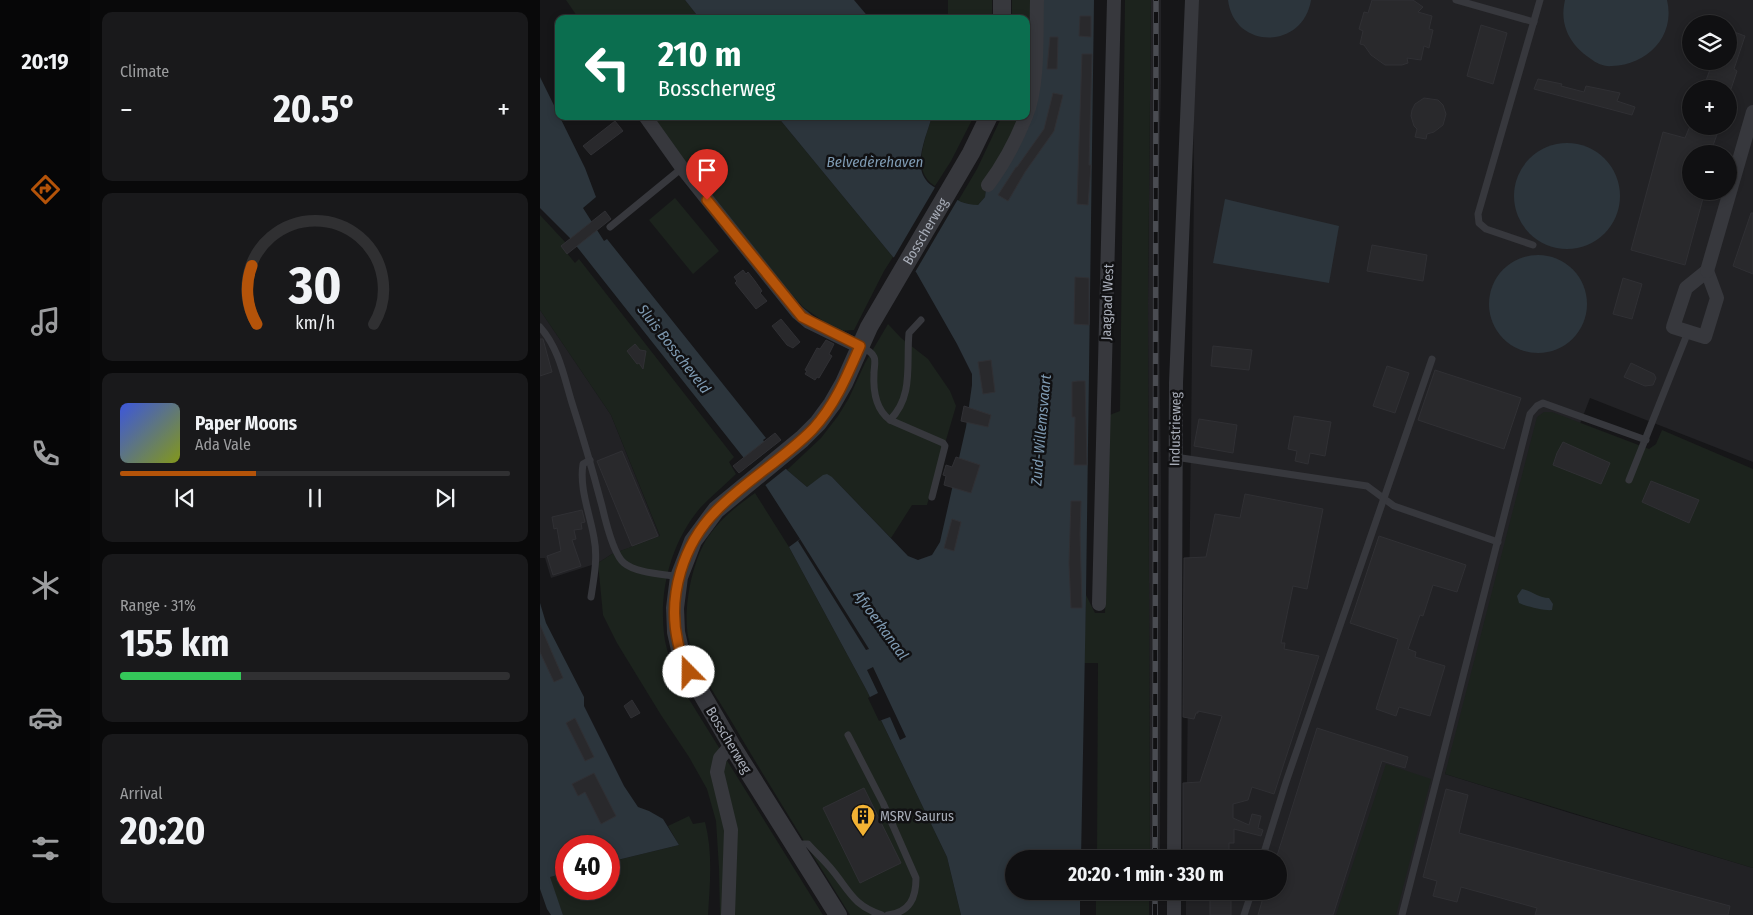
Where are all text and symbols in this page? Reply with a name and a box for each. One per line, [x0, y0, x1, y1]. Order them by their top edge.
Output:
map controls [1682, 15, 1737, 200]
button: layers [1682, 15, 1737, 70]
text: 210 m [658, 33, 742, 75]
icon: left [575, 35, 640, 100]
text: 20:19 [21, 48, 69, 75]
text: Climate [120, 62, 169, 81]
text: Bosscherweg [658, 75, 775, 102]
button: + [1682, 80, 1737, 135]
text: 20.5° [273, 86, 357, 132]
text: − [120, 93, 133, 126]
text: + [497, 93, 510, 126]
button: − [1682, 145, 1737, 200]
pin [686, 149, 728, 200]
water label: Belvedèrehaven [827, 153, 923, 171]
icon: arrive [693, 156, 721, 184]
icon: directions [28, 172, 63, 207]
street label: Bosscherweg [899, 195, 952, 268]
text: 30 [288, 254, 342, 317]
street label: Jaagpad West [1098, 263, 1117, 341]
water label: Sluis Bosscheveld [633, 300, 714, 397]
icon: music [28, 304, 63, 339]
text: km/h [295, 312, 335, 334]
water label: Zuid-Willemsvaart [1027, 374, 1055, 487]
street label: Industrieweg [1166, 391, 1185, 466]
text: Paper Moons [195, 412, 297, 435]
text: Ada Vale [195, 435, 251, 454]
icon: phone [28, 436, 63, 471]
icon: previous [171, 484, 199, 512]
icon: pause [301, 484, 329, 512]
icon: next [431, 484, 459, 512]
icon: climate [28, 568, 63, 603]
water label: Afvoerkanaal [849, 586, 912, 663]
text: Range · 31% [120, 596, 196, 615]
text: 155 km [120, 620, 229, 666]
position arrow [662, 645, 714, 697]
icon: car [28, 700, 63, 735]
street label: Bosscherweg [702, 704, 755, 777]
text: Arrival [120, 784, 162, 803]
building icon: MSRV Saurus [850, 803, 876, 837]
text: 20:20 [120, 808, 205, 854]
place label: MSRV Saurus [880, 808, 954, 825]
icon: filters [28, 831, 63, 866]
speed limit sign: 40 [555, 835, 620, 900]
text: 20:20 · 1 min · 330 m [1068, 863, 1224, 886]

